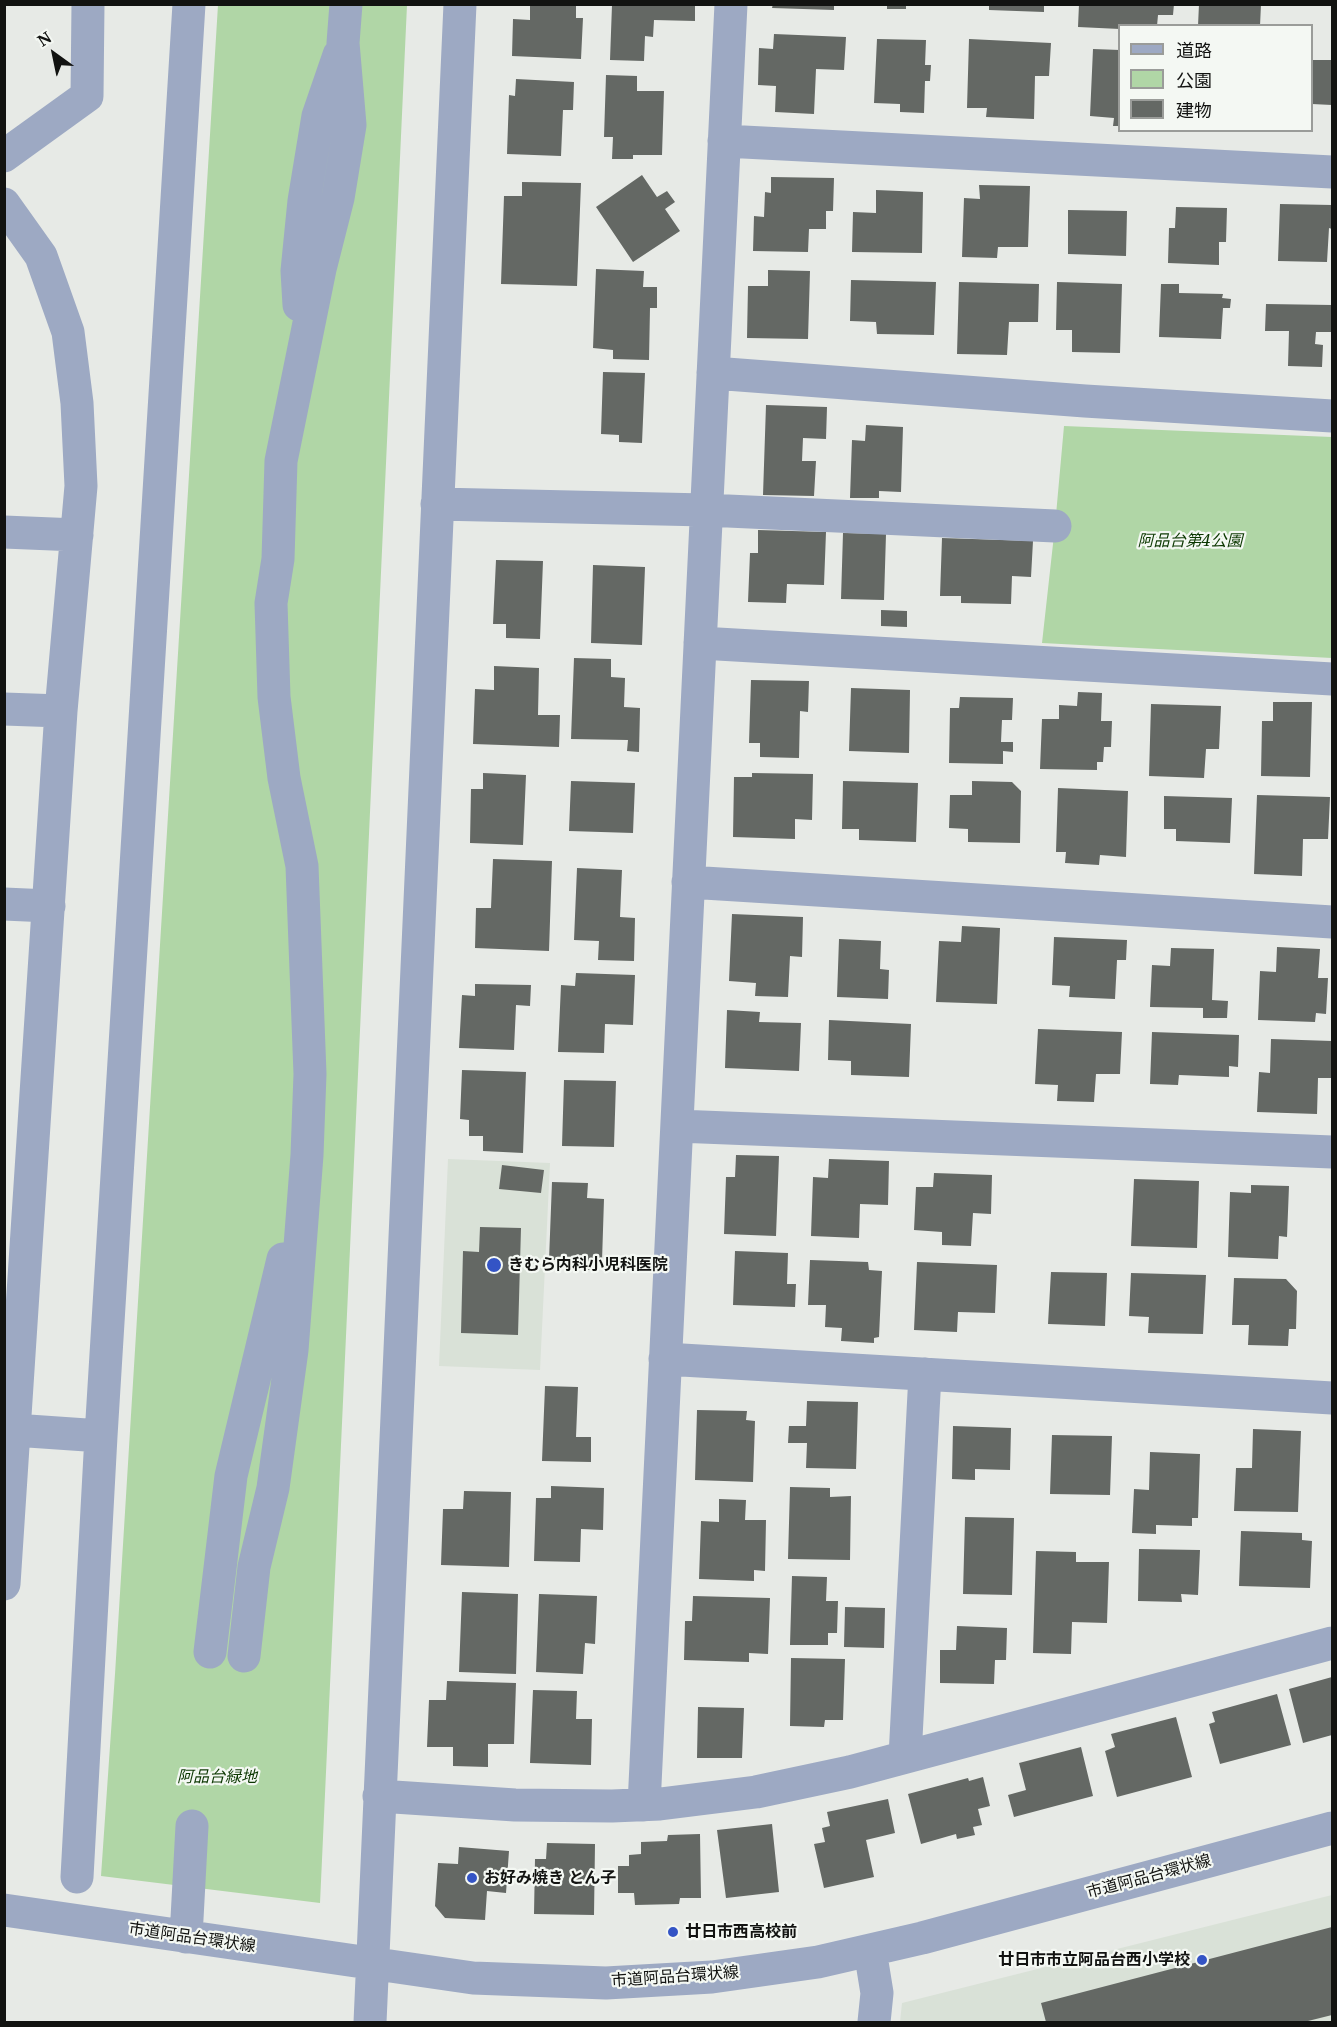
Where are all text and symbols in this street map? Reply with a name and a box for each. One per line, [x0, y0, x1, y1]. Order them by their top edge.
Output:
north arrow [24, 24, 84, 84]
legend [1118, 24, 1313, 132]
text: N [33, 26, 55, 52]
text: 道路 [1176, 38, 1212, 62]
text: 公園 [1176, 68, 1212, 92]
text: 建物 [1176, 98, 1212, 122]
park label: 阿品台第4公園 [1138, 531, 1242, 551]
place label: きむら内科小児科医院 [508, 1255, 668, 1275]
marker: きむら内科小児科医院 [485, 1256, 503, 1274]
park label: 阿品台緑地 [177, 1767, 257, 1787]
street label: 市道阿品台環状線 [1085, 1851, 1213, 1903]
place label: お好み焼き とん子 [484, 1868, 616, 1888]
marker: お好み焼き とん子 [465, 1871, 479, 1885]
street label: 市道阿品台環状線 [127, 1920, 257, 1956]
place label: 廿日市西高校前 [685, 1922, 797, 1942]
marker: 廿日市西高校前 [666, 1925, 680, 1939]
place label: 廿日市市立阿品台西小学校 [998, 1950, 1190, 1970]
marker: 廿日市市立阿品台西小学校 [1195, 1953, 1209, 1967]
street label: 市道阿品台環状線 [610, 1963, 740, 1991]

